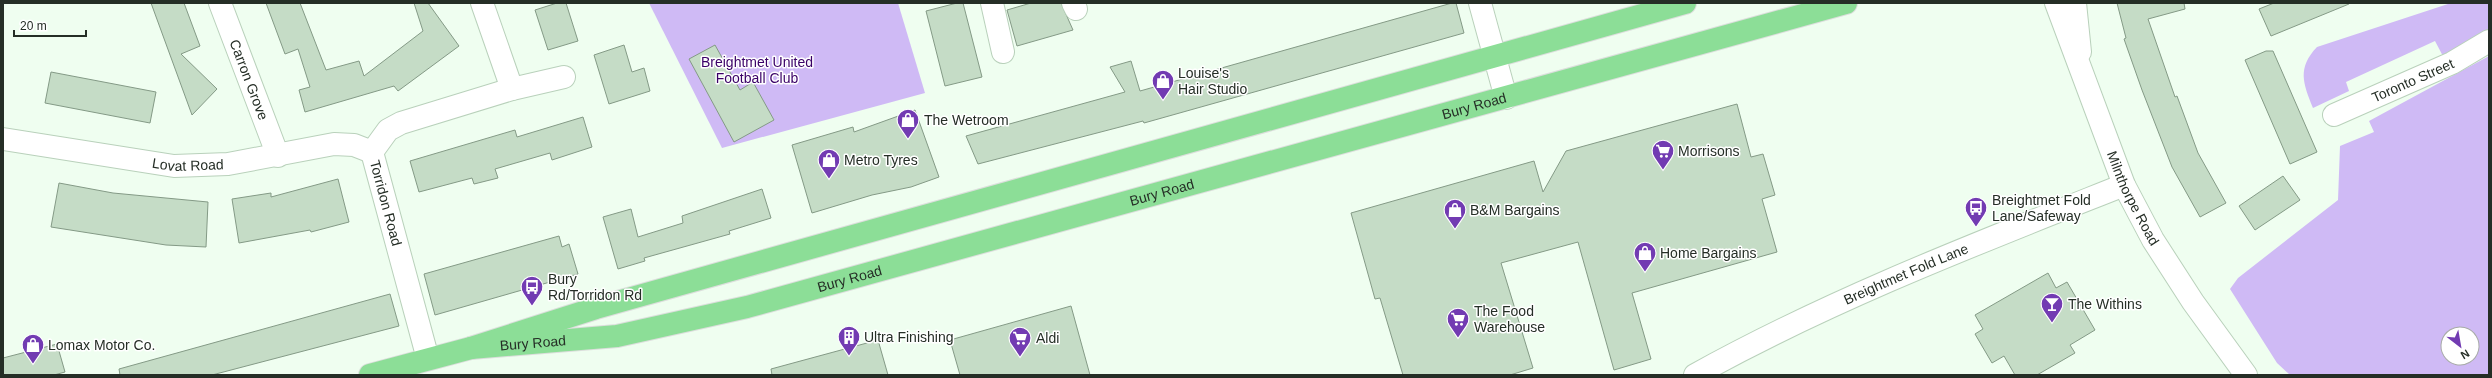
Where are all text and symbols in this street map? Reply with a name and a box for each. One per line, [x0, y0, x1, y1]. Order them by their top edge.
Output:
scale bar [14, 12, 86, 38]
text: 20 m [20, 19, 47, 33]
street label: Carron Grove [227, 37, 272, 122]
park label: Breightmet United Football Club [701, 54, 813, 86]
street label: Toronto Street [2369, 55, 2456, 105]
place label: Louise's Hair Studio [1178, 65, 1247, 97]
shop icon: Louise's Hair Studio [1150, 68, 1176, 101]
street label: Bury Road [1440, 89, 1508, 122]
shop icon: The Wetroom [895, 107, 921, 140]
place label: The Wetroom [924, 112, 1009, 128]
supermarket icon: Morrisons [1650, 138, 1676, 171]
place label: Morrisons [1678, 143, 1739, 159]
shop icon: Metro Tyres [816, 147, 842, 180]
street label: Milnthorpe Road [2104, 149, 2162, 249]
place label: Metro Tyres [844, 152, 918, 168]
street label: Lovat Road [151, 155, 224, 174]
street label: Torridon Road [367, 158, 405, 248]
street label: Bury Road [1128, 176, 1196, 209]
place label: Breightmet Fold Lane/Safeway [1992, 192, 2091, 224]
bus stop icon: Breightmet Fold Lane/Safeway [1963, 195, 1989, 228]
shop icon: B&M Bargains [1442, 197, 1468, 230]
place label: B&M Bargains [1470, 202, 1559, 218]
shop icon: Home Bargains [1632, 240, 1658, 273]
street label: Breightmet Fold Lane [1841, 240, 1971, 308]
place label: Home Bargains [1660, 245, 1757, 261]
street label: Bury Road [815, 262, 884, 295]
place label: Bury Rd/Torridon Rd [548, 271, 642, 303]
bus stop icon: Bury Rd/Torridon Rd [519, 274, 545, 307]
bar icon: The Withins [2039, 291, 2065, 324]
place label: The Withins [2068, 296, 2142, 312]
place label: The Food Warehouse [1474, 303, 1545, 335]
supermarket icon: The Food Warehouse [1445, 306, 1471, 339]
building icon: Ultra Finishing [836, 324, 862, 357]
supermarket icon: Aldi [1007, 325, 1033, 358]
north arrow [2440, 326, 2480, 366]
place label: Ultra Finishing [864, 329, 953, 345]
place label: Aldi [1036, 330, 1059, 346]
shop icon: Lomax Motor Co. [20, 332, 46, 365]
street label: Bury Road [499, 332, 566, 354]
place label: Lomax Motor Co. [48, 337, 155, 353]
text: N [2459, 347, 2472, 362]

